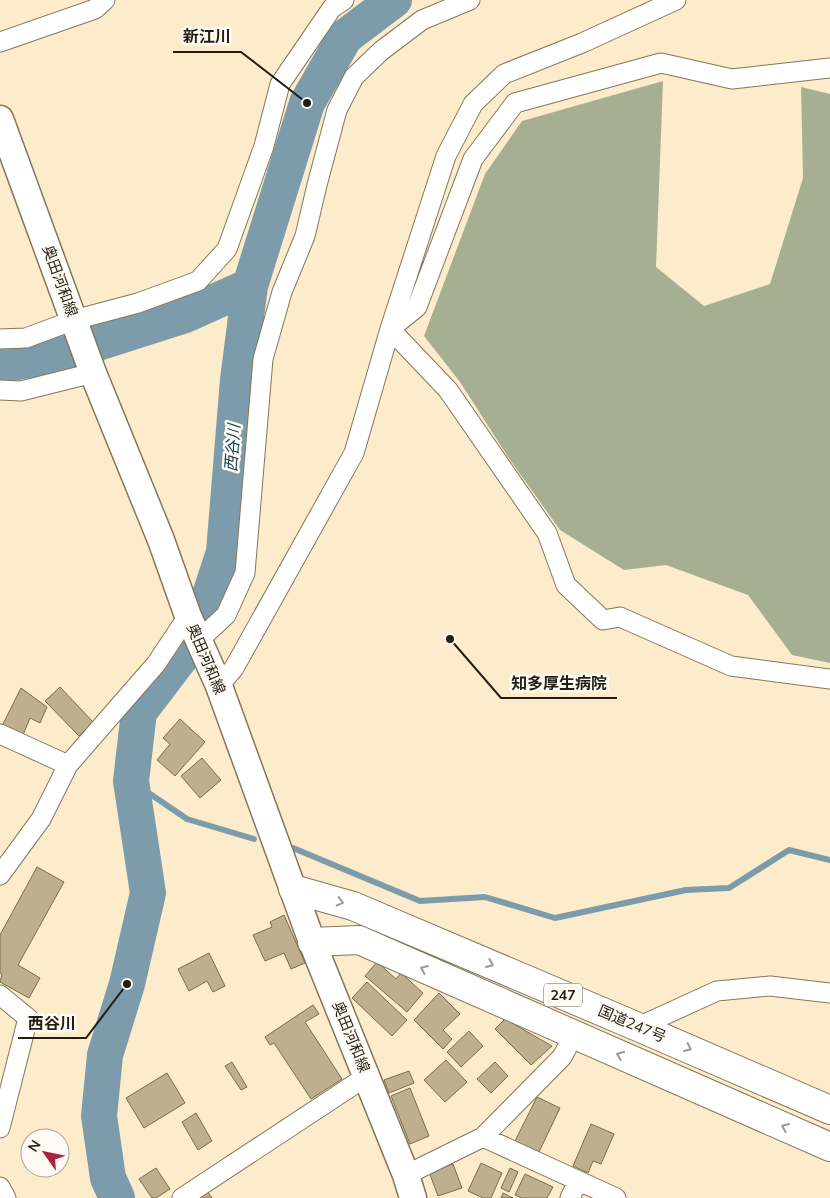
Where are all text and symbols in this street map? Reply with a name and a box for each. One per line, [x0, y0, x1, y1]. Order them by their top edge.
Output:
callout: 新江川 [173, 21, 241, 52]
text: 新江川 [183, 26, 231, 46]
street label: 奥田河和線 [39, 242, 82, 319]
water label: 西谷川 [220, 421, 244, 473]
street label: 奥田河和線 [183, 621, 230, 697]
callout: 知多厚生病院 [501, 667, 617, 698]
text: 知多厚生病院 [511, 673, 607, 693]
one-way arrow [336, 897, 344, 907]
one-way arrow [485, 958, 494, 968]
one-way arrow [420, 964, 429, 975]
road number: 247 [544, 984, 582, 1006]
street label: 奥田河和線 [329, 998, 374, 1075]
street label: 国道247号 [595, 1001, 669, 1046]
callout: 西谷川 [18, 1007, 86, 1038]
text: 西谷川 [28, 1013, 76, 1033]
one-way arrow [683, 1042, 692, 1053]
one-way arrow [616, 1051, 625, 1062]
one-way arrow [781, 1123, 790, 1134]
north arrow [20, 1128, 70, 1178]
text: N [24, 1137, 45, 1155]

